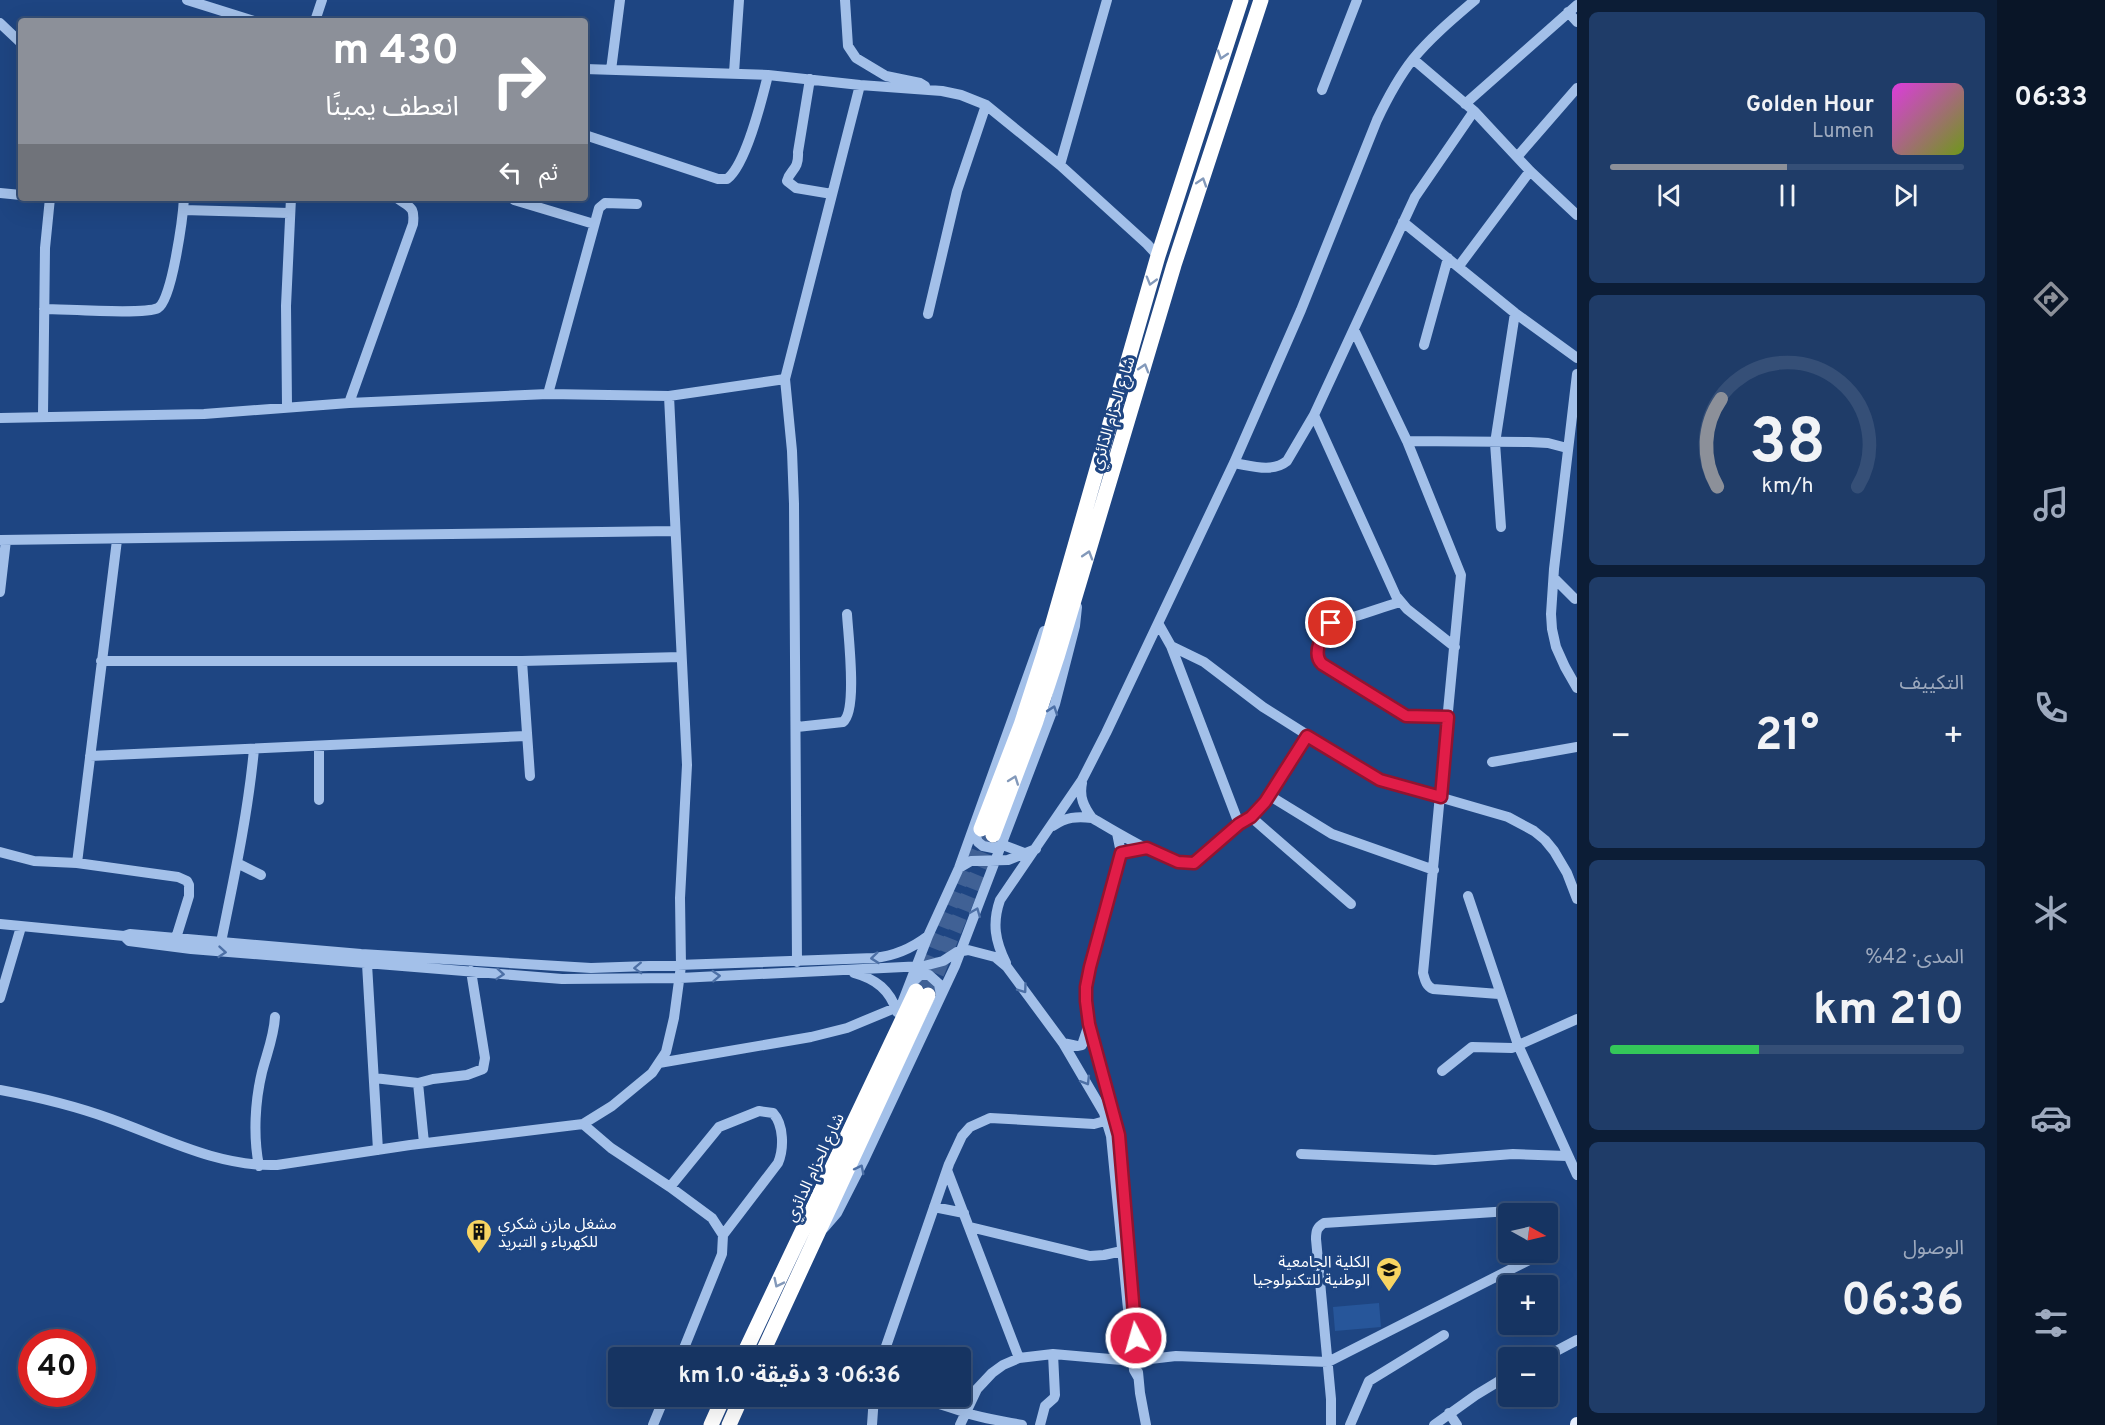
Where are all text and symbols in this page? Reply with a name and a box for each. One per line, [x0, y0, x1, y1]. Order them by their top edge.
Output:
text: 430 m [333, 26, 459, 79]
icon: right [480, 42, 558, 120]
one-way arrow [1217, 50, 1230, 60]
text: 06:33 [2014, 81, 2088, 115]
text: انعطف يمينًا [325, 91, 459, 125]
text: Golden Hour [1746, 92, 1874, 119]
text: Lumen [1812, 119, 1874, 145]
icon: left [494, 156, 527, 189]
text: ثم [539, 161, 558, 188]
one-way arrow [1194, 177, 1207, 188]
icon: previous [1653, 179, 1686, 212]
icon: pause [1771, 179, 1804, 212]
icon: next [1889, 179, 1922, 212]
one-way arrow [1145, 276, 1158, 286]
icon: directions [2030, 278, 2072, 320]
street label: شارع الحزام الدائري [1087, 355, 1142, 473]
one-way arrow [1137, 363, 1149, 374]
text: 38 [1749, 406, 1825, 485]
text: km/h [1761, 473, 1813, 500]
icon: music [2030, 483, 2072, 525]
one-way arrow [1081, 550, 1093, 561]
pin [1305, 597, 1356, 648]
icon: arrive [1314, 606, 1347, 639]
text: التكييف [1900, 671, 1964, 697]
icon: phone [2030, 687, 2072, 729]
one-way arrow [1046, 705, 1059, 716]
text: 21° [1755, 709, 1819, 766]
text: − [1610, 717, 1631, 759]
text: + [1943, 717, 1964, 759]
one-way arrow [1007, 775, 1019, 786]
icon: climate [2030, 892, 2072, 934]
one-way arrow [969, 907, 982, 917]
one-way arrow [218, 945, 227, 958]
text: المدى · 42% [1865, 945, 1964, 971]
one-way arrow [871, 951, 880, 964]
one-way arrow [634, 962, 643, 974]
one-way arrow [496, 967, 505, 980]
one-way arrow [712, 970, 721, 983]
one-way arrow [1016, 982, 1027, 993]
text: 210 km [1813, 983, 1964, 1040]
one-way arrow [1078, 1075, 1090, 1085]
icon: car [2030, 1097, 2072, 1139]
street label: شارع الحزام الدائري [782, 1110, 851, 1226]
one-way arrow [853, 1164, 864, 1175]
north arrow [1498, 1203, 1558, 1263]
map controls [1498, 1203, 1558, 1407]
place label: مشغل مازن شكري للكهرباء و التبريد [498, 1215, 617, 1253]
building icon: مشغل مازن شكري للكهرباء و التبريد [464, 1217, 494, 1255]
text: الوصول [1903, 1236, 1964, 1262]
place label: الكلية الجامعية الوطنية للتكنولوجيا [1253, 1253, 1370, 1291]
school or university icon: الكلية الجامعية الوطنية للتكنولوجيا [1374, 1255, 1404, 1293]
text: 06:36 [1841, 1274, 1964, 1331]
button: + [1498, 1275, 1558, 1335]
one-way arrow [774, 1277, 785, 1288]
icon: filters [2030, 1302, 2072, 1344]
position arrow [1104, 1306, 1168, 1370]
speed limit sign: 40 [18, 1329, 96, 1407]
button: − [1498, 1347, 1558, 1407]
text: 06:36 · 3 دقيقة · 1.0 km [679, 1363, 900, 1390]

